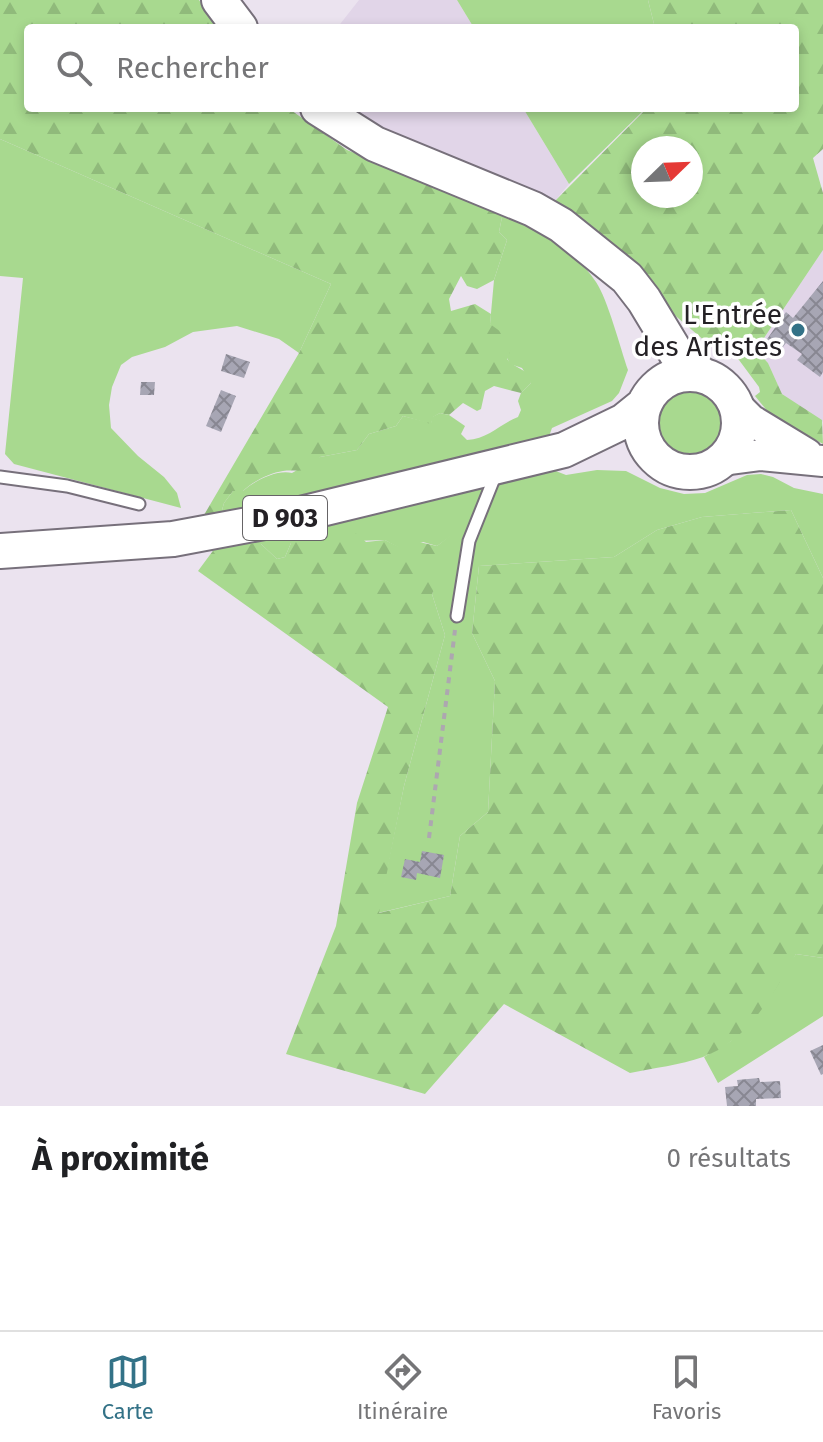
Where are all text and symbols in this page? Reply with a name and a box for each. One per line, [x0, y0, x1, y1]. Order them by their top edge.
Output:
search box [24, 24, 799, 112]
icon: search [52, 46, 96, 90]
text: Rechercher [116, 50, 269, 86]
north arrow [631, 136, 703, 208]
place label: L'Entrée des Artistes [634, 298, 782, 363]
marker: L'Entrée des Artistes [789, 321, 807, 339]
road number: D 903 [243, 496, 327, 540]
text: À proximité [32, 1138, 209, 1179]
text: 0 résultats [666, 1143, 791, 1174]
tab: Carte [102, 1350, 154, 1425]
tab: Itinéraire [357, 1350, 448, 1425]
tab: Favoris [652, 1350, 721, 1425]

